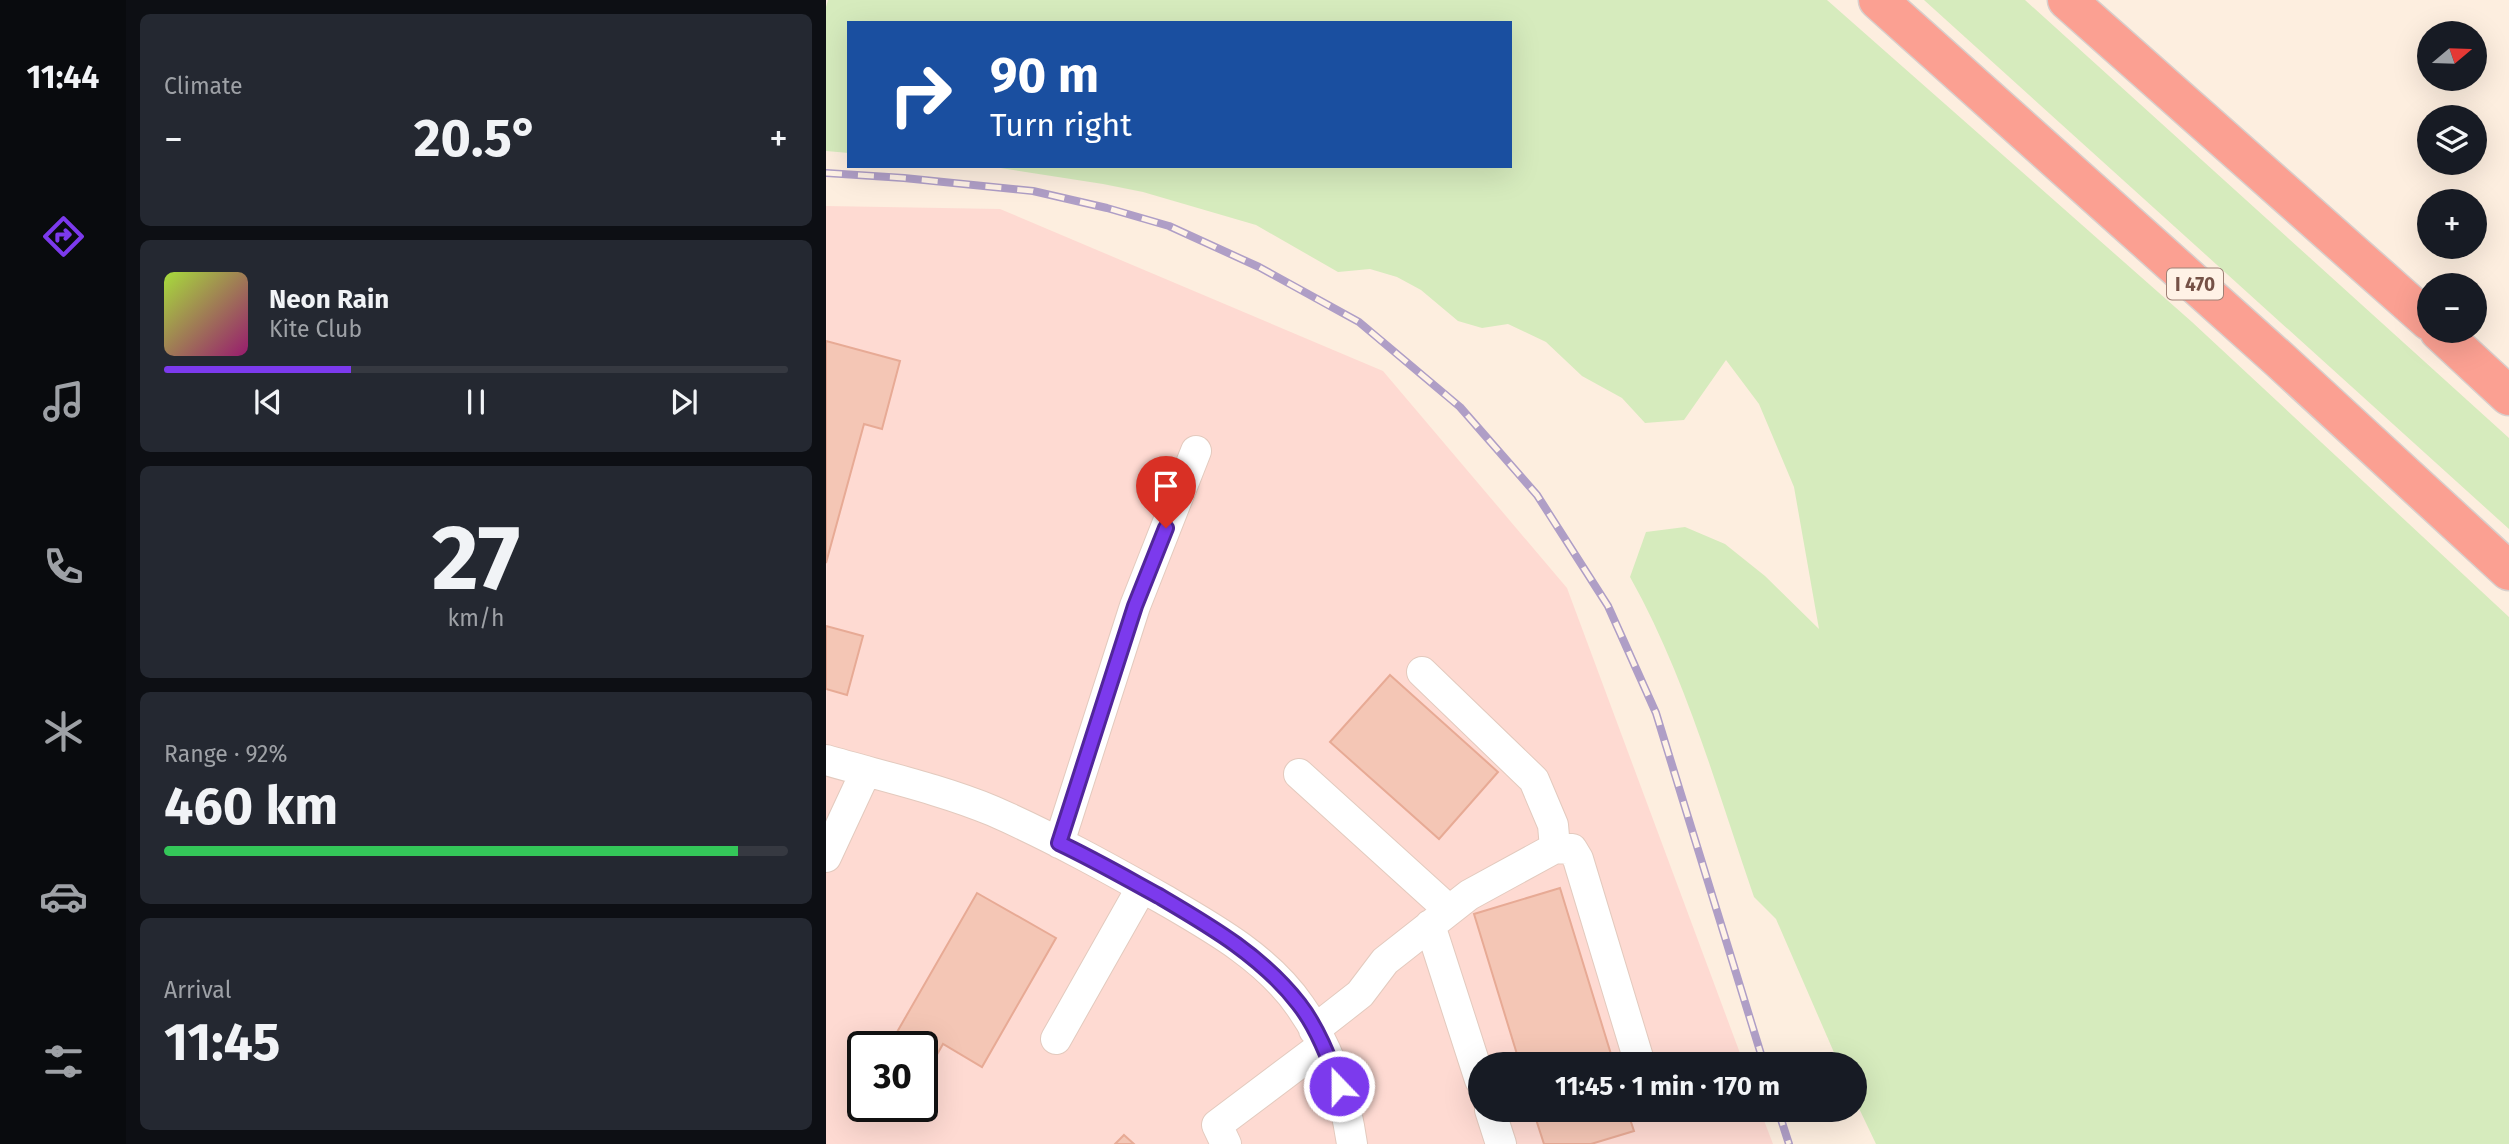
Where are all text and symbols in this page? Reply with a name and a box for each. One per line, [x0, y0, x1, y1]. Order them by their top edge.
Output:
north arrow [2417, 21, 2487, 91]
map controls [2417, 21, 2487, 343]
text: 90 m [990, 46, 1099, 105]
icon: right [875, 49, 966, 140]
text: 11:44 [27, 58, 99, 96]
text: Climate [164, 72, 243, 100]
button: layers [2417, 105, 2487, 175]
text: Turn right [990, 106, 1132, 144]
text: 20.5° [414, 107, 538, 170]
text: − [164, 116, 183, 162]
text: + [769, 116, 788, 162]
button: + [2417, 189, 2487, 259]
icon: directions [39, 212, 88, 261]
road number: I 470 [2167, 268, 2223, 300]
button: − [2417, 273, 2487, 343]
text: Neon Rain [269, 284, 389, 315]
text: Kite Club [269, 315, 362, 343]
icon: music [39, 377, 88, 426]
icon: previous [249, 383, 287, 421]
icon: pause [457, 383, 495, 421]
icon: next [665, 383, 703, 421]
pin [1136, 456, 1196, 528]
icon: arrive [1147, 467, 1185, 505]
text: 27 [432, 504, 520, 613]
icon: phone [39, 542, 88, 591]
text: km/h [448, 604, 504, 632]
icon: climate [39, 707, 88, 756]
text: Range · 92% [164, 740, 287, 768]
text: 460 km [164, 775, 338, 838]
icon: car [39, 872, 88, 921]
text: Arrival [164, 976, 231, 1004]
text: 11:45 [164, 1011, 280, 1074]
speed limit sign: 30 [847, 1031, 938, 1122]
icon: filters [39, 1037, 88, 1086]
position arrow [1302, 1049, 1376, 1123]
text: 11:45 · 1 min · 170 m [1555, 1071, 1780, 1102]

